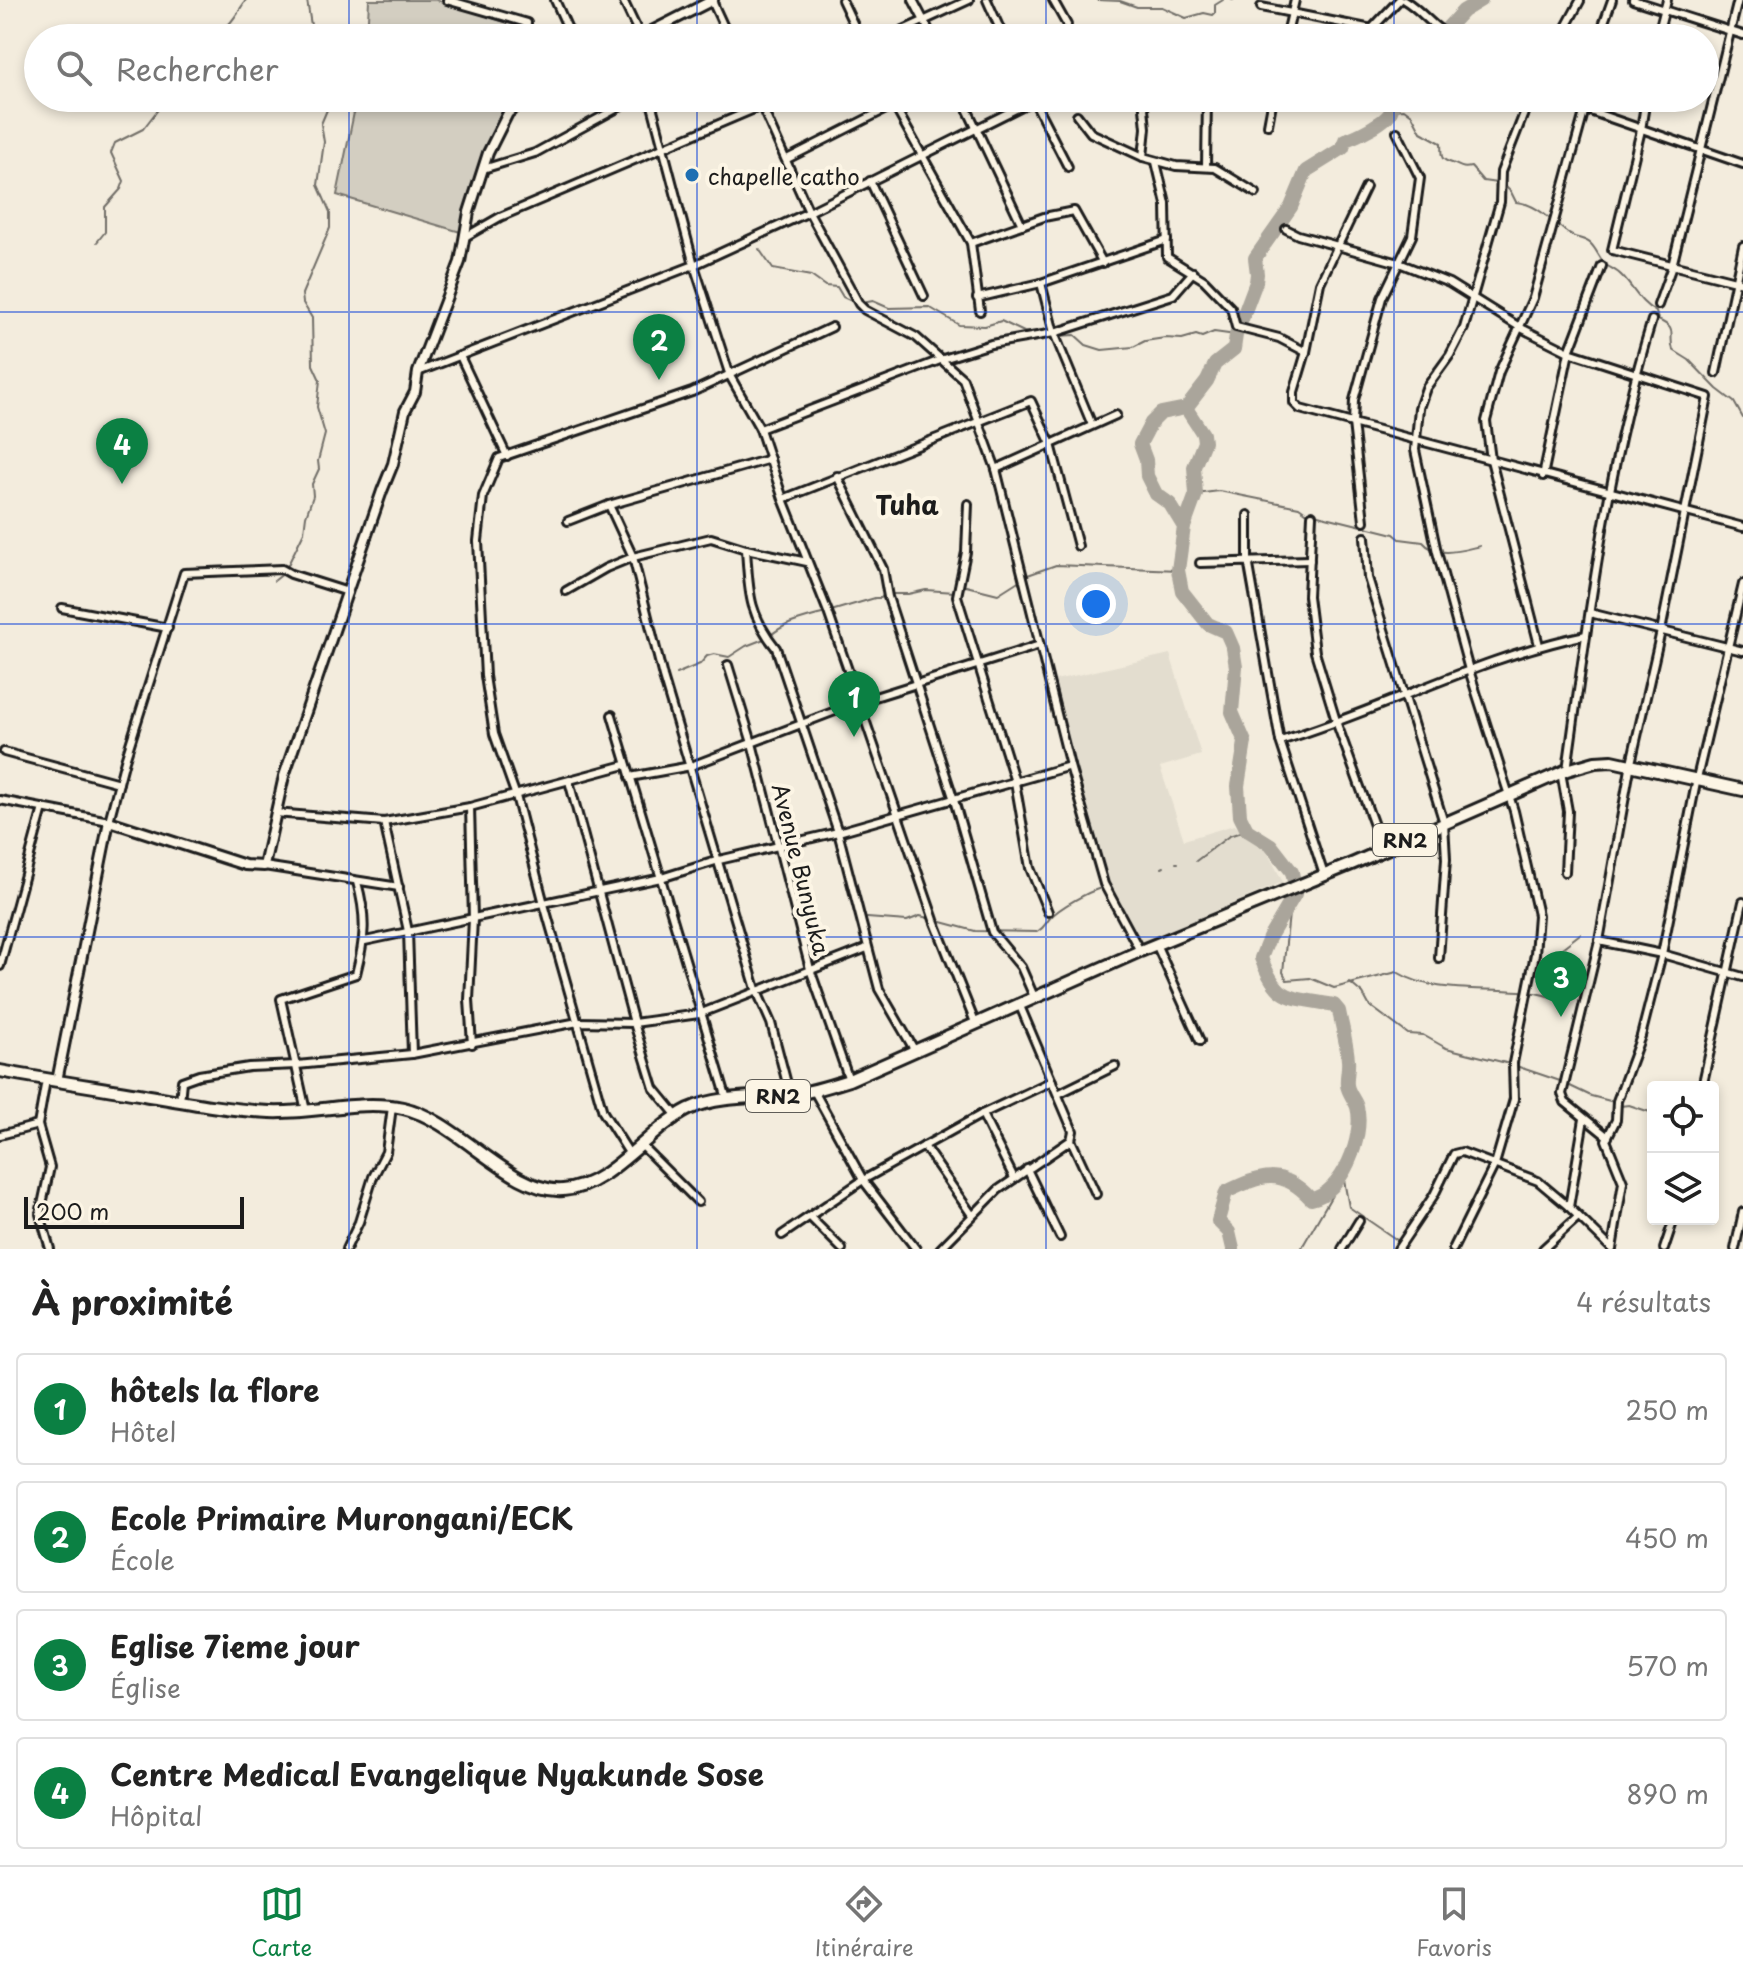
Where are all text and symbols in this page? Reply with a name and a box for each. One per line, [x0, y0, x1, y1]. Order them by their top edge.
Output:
search box [24, 24, 1719, 112]
icon: search [52, 46, 96, 90]
text: Rechercher [116, 46, 279, 91]
place label: chapelle catho [708, 159, 860, 192]
marker: chapelle catho [683, 166, 701, 184]
pin: 2 [633, 314, 685, 380]
pin: 4 [96, 418, 148, 484]
district label: Tuha [875, 485, 939, 524]
your location [1076, 584, 1116, 624]
pin: 1 [828, 671, 880, 737]
street label: Avenue Bunyuka [765, 780, 839, 959]
road number: RN2 [1373, 824, 1437, 856]
pin: 3 [1535, 951, 1587, 1017]
road number: RN2 [746, 1080, 810, 1112]
map controls [1647, 1081, 1719, 1225]
button: locate [1647, 1081, 1719, 1153]
button: layers [1647, 1153, 1719, 1225]
scale bar [24, 1193, 244, 1229]
text: 200 m [36, 1194, 109, 1227]
text: À proximité [32, 1275, 233, 1327]
text: 4 résultats [1576, 1282, 1711, 1321]
text: hôtels la flore [110, 1367, 320, 1412]
text: 1 [54, 1390, 66, 1429]
text: 250 m [1625, 1390, 1709, 1429]
text: Hôtel [110, 1412, 176, 1451]
text: Ecole Primaire Murongani/ECK [110, 1495, 573, 1540]
text: 2 [51, 1518, 69, 1557]
text: 450 m [1625, 1518, 1709, 1557]
text: École [110, 1540, 175, 1579]
text: Eglise 7ieme jour [110, 1623, 360, 1668]
text: 3 [51, 1646, 69, 1685]
text: 570 m [1626, 1646, 1709, 1685]
text: Église [110, 1668, 181, 1707]
text: Centre Medical Evangelique Nyakunde Sose [110, 1751, 764, 1796]
text: 4 [51, 1774, 69, 1813]
text: 890 m [1627, 1774, 1709, 1813]
text: Hôpital [110, 1796, 203, 1835]
tab: Carte [251, 1882, 312, 1963]
tab: Itinéraire [815, 1882, 914, 1963]
tab: Favoris [1416, 1882, 1492, 1963]

